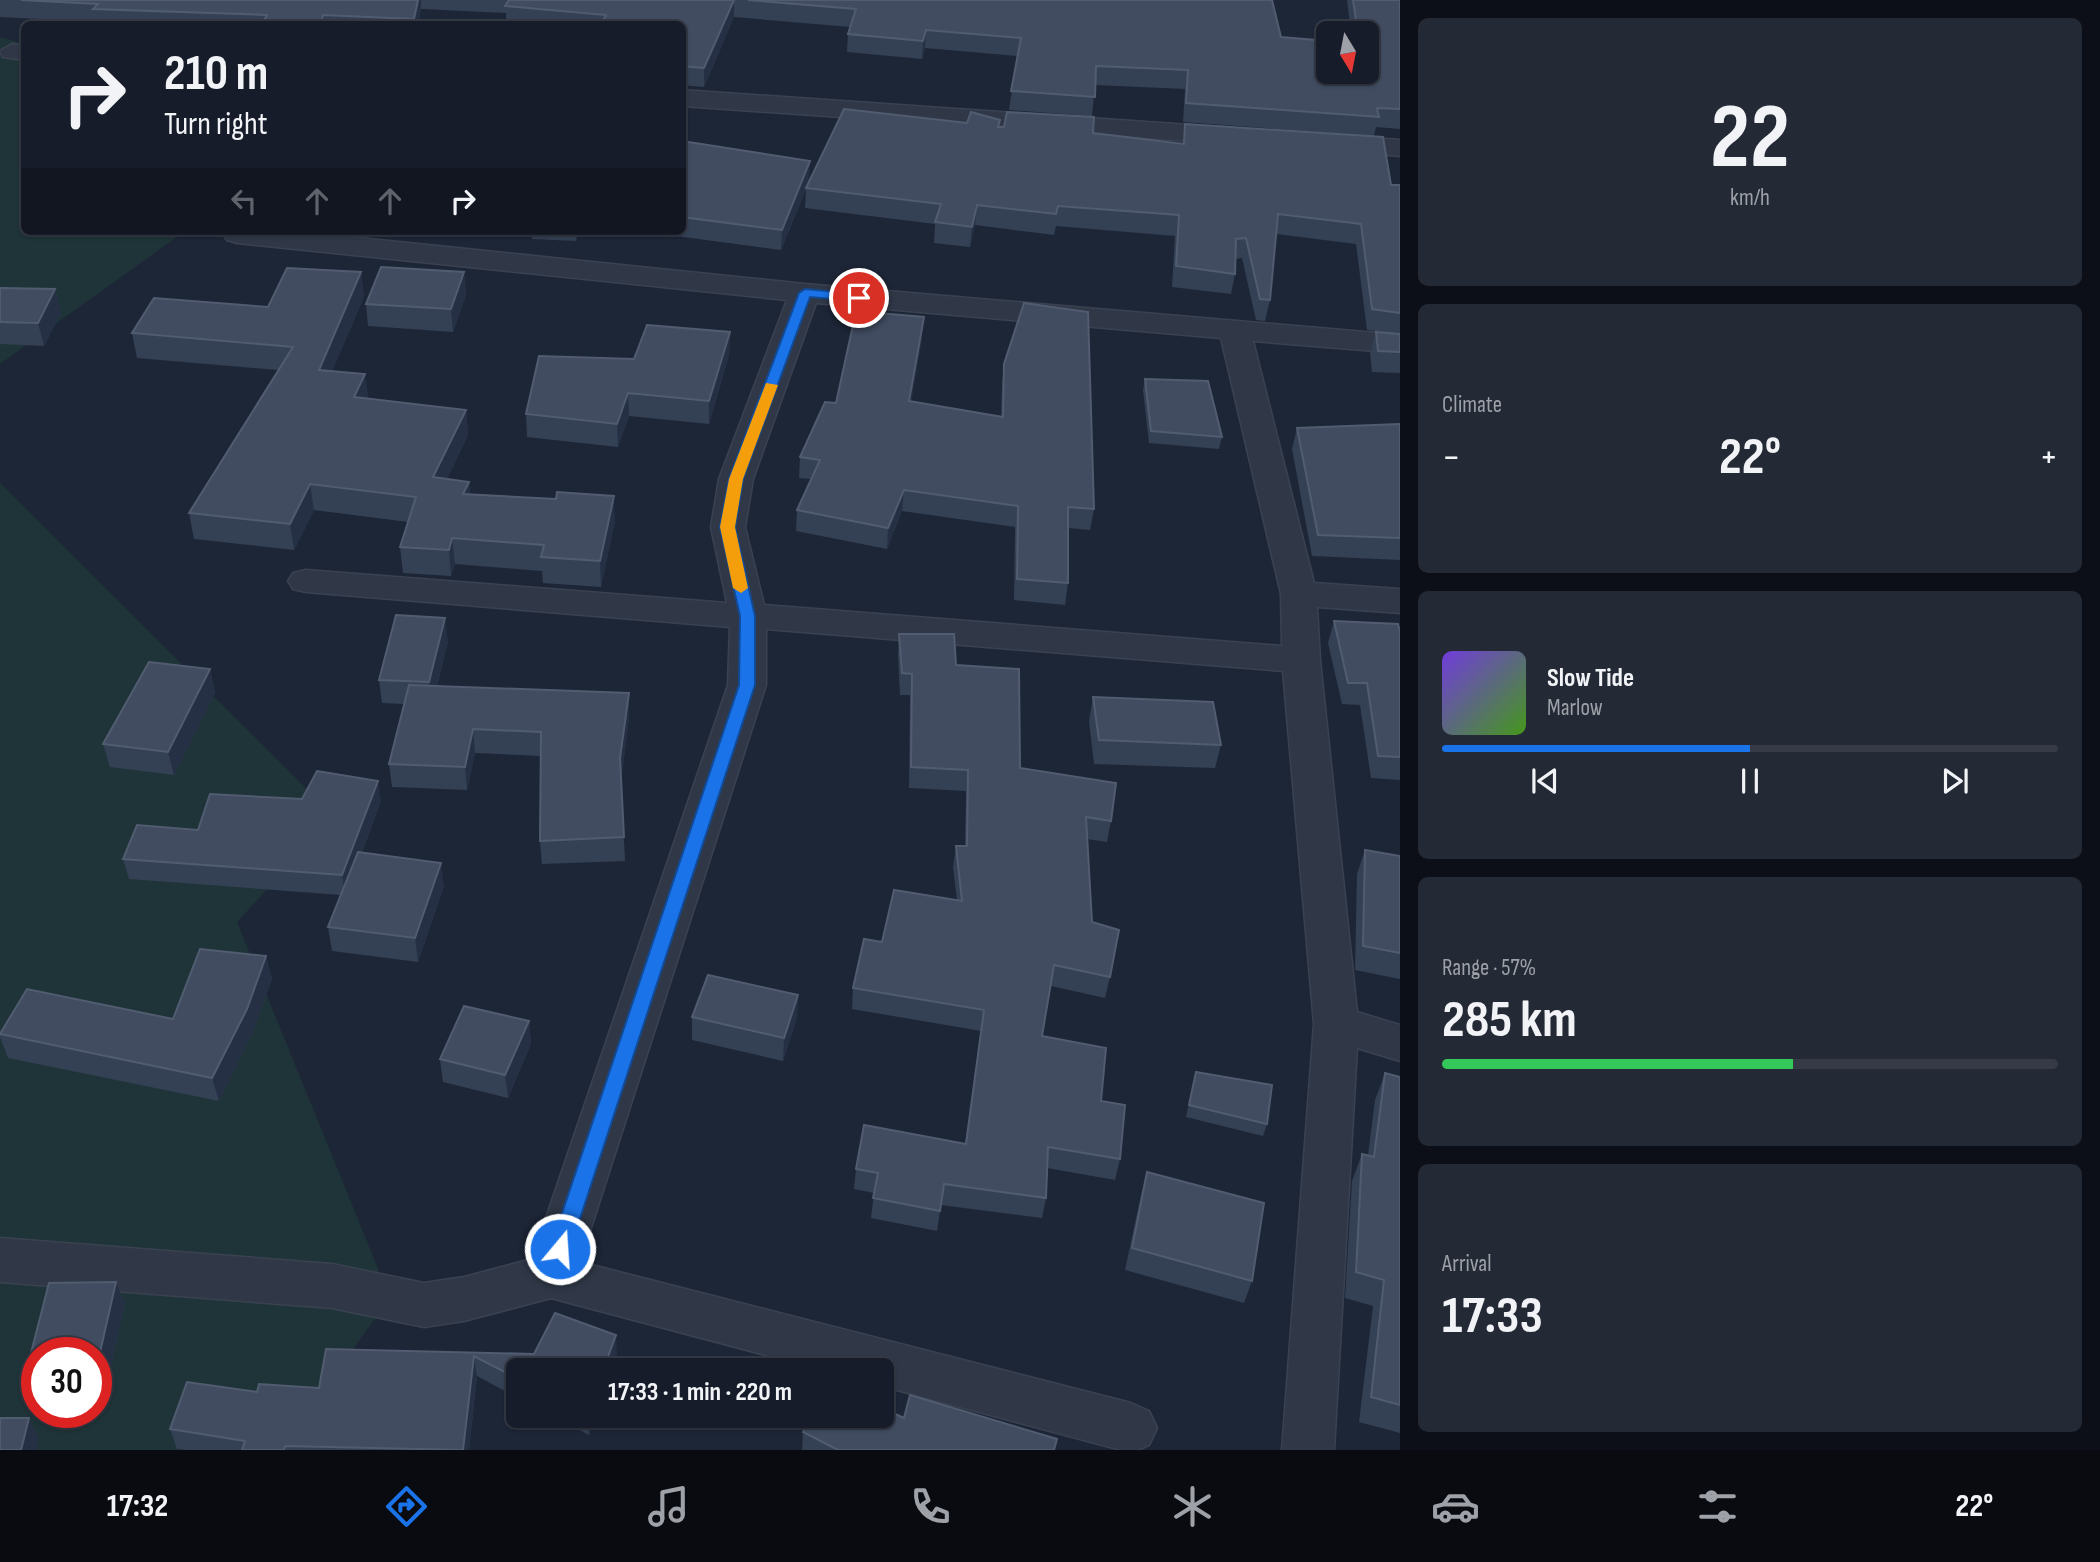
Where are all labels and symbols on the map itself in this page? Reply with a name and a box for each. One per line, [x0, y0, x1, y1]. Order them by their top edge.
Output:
north arrow [1316, 21, 1379, 84]
pin [829, 268, 889, 328]
position arrow [523, 1212, 597, 1286]
speed limit sign: 30 [21, 1337, 112, 1428]

